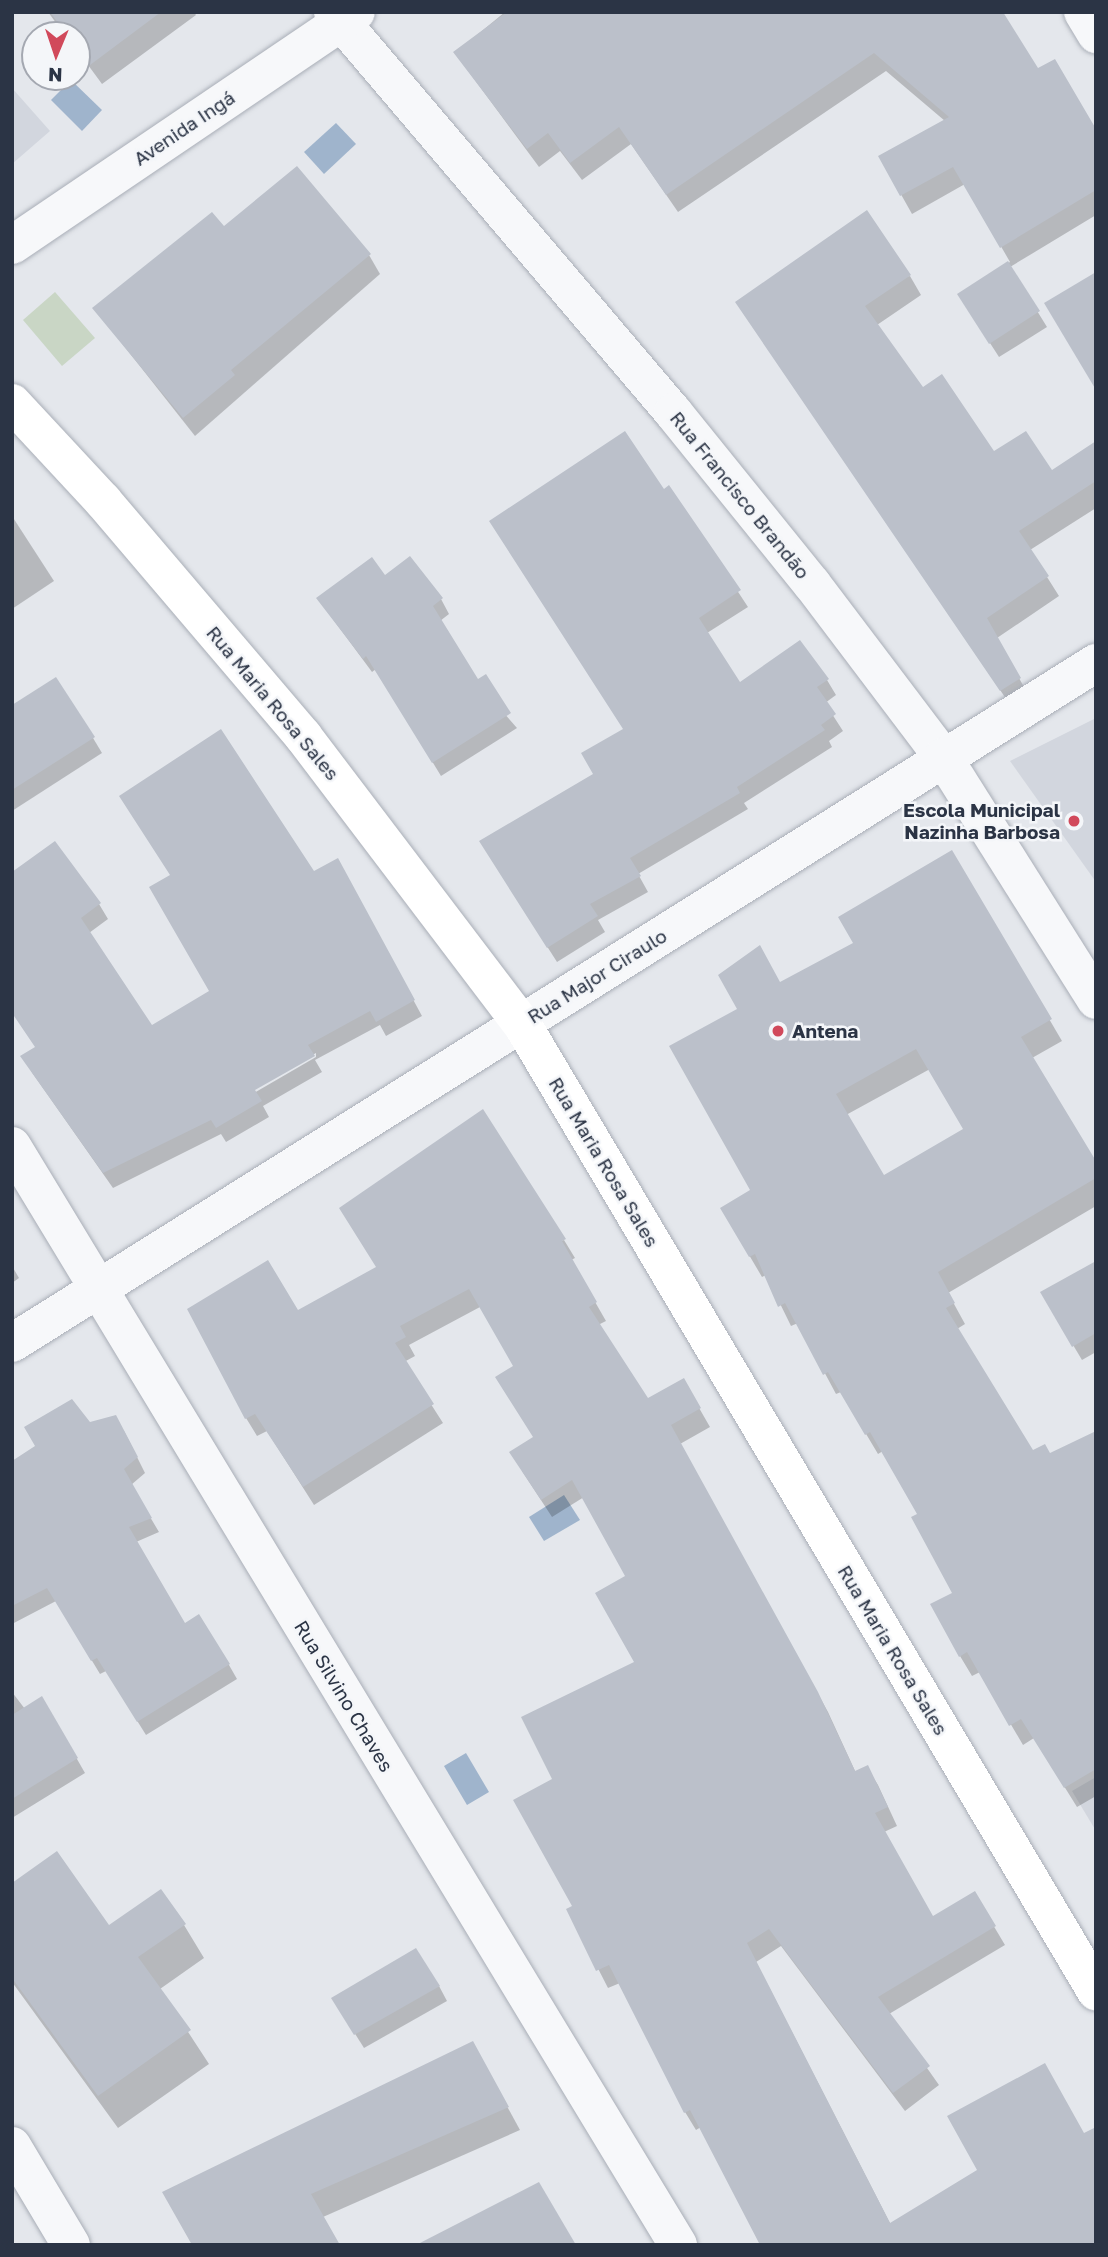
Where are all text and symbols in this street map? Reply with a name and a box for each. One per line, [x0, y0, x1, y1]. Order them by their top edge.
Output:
north arrow [21, 21, 91, 91]
text: N [48, 64, 63, 87]
street label: Avenida Ingá [129, 86, 239, 170]
street label: Rua Francisco Brandão [665, 407, 815, 583]
street label: Rua Maria Rosa Sales [202, 621, 344, 785]
place label: Escola Municipal Nazinha Barbosa [903, 799, 1060, 843]
marker: Escola Municipal Nazinha Barbosa [1066, 813, 1082, 829]
street label: Rua Major Ciraulo [523, 924, 671, 1028]
place label: Antena [792, 1020, 858, 1042]
marker: Antena [770, 1023, 786, 1039]
street label: Rua Maria Rosa Sales [544, 1073, 664, 1251]
street label: Rua Maria Rosa Sales [833, 1561, 953, 1739]
street label: Rua Silvino Chaves [290, 1616, 398, 1776]

